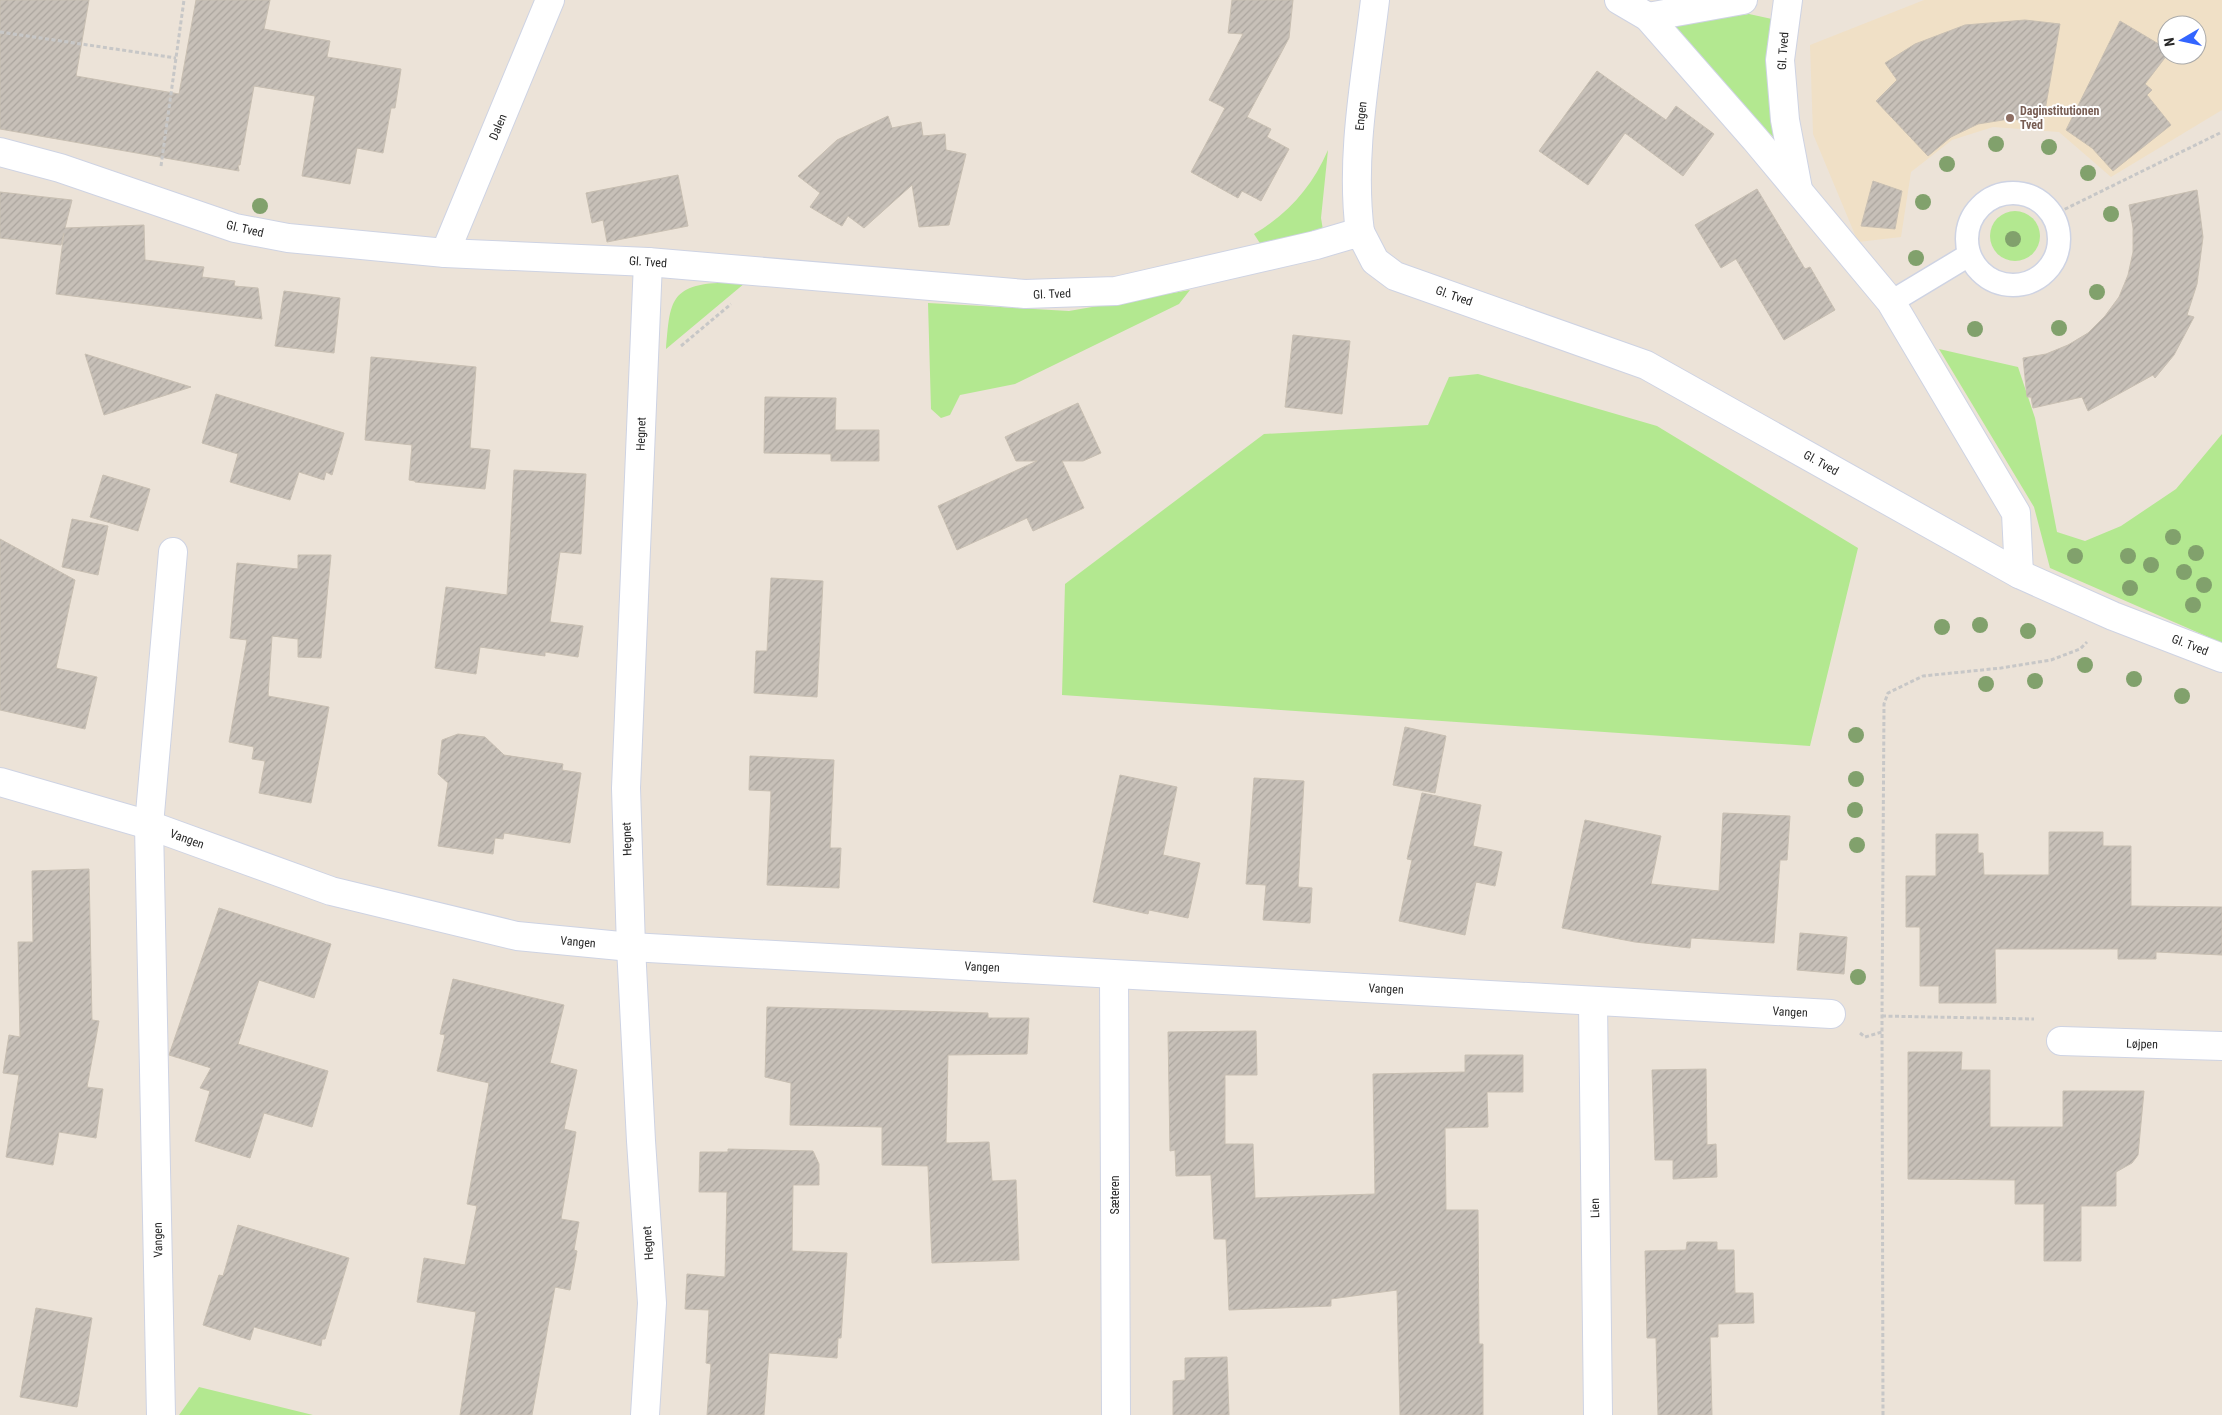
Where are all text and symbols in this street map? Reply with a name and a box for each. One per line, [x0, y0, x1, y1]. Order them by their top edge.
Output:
north arrow [2157, 15, 2207, 65]
street label: Gl. Tved [1775, 32, 1791, 70]
text: N [2161, 37, 2178, 48]
street label: Engen [1353, 101, 1370, 131]
place label: Daginstitutionen Tved [2020, 104, 2099, 132]
street label: Dalen [486, 112, 510, 142]
marker: Daginstitutionen Tved [2004, 112, 2016, 124]
street label: Gl. Tved [225, 218, 265, 240]
street label: Gl. Tved [629, 254, 667, 270]
street label: Gl. Tved [1434, 283, 1474, 309]
street label: Gl. Tved [1033, 286, 1071, 302]
street label: Hegnet [633, 416, 649, 451]
street label: Gl. Tved [1801, 448, 1841, 478]
street label: Gl. Tved [2170, 632, 2210, 658]
street label: Hegnet [619, 821, 635, 856]
street label: Vangen [168, 826, 206, 852]
street label: Vangen [560, 933, 596, 951]
street label: Vangen [964, 959, 1000, 975]
street label: Vangen [1368, 981, 1404, 997]
street label: Vangen [1772, 1004, 1808, 1020]
street label: Løjpen [2126, 1036, 2158, 1052]
street label: Sæteren [1108, 1175, 1122, 1215]
street label: Lien [1588, 1198, 1602, 1218]
street label: Vangen [151, 1222, 165, 1258]
street label: Hegnet [640, 1225, 656, 1260]

